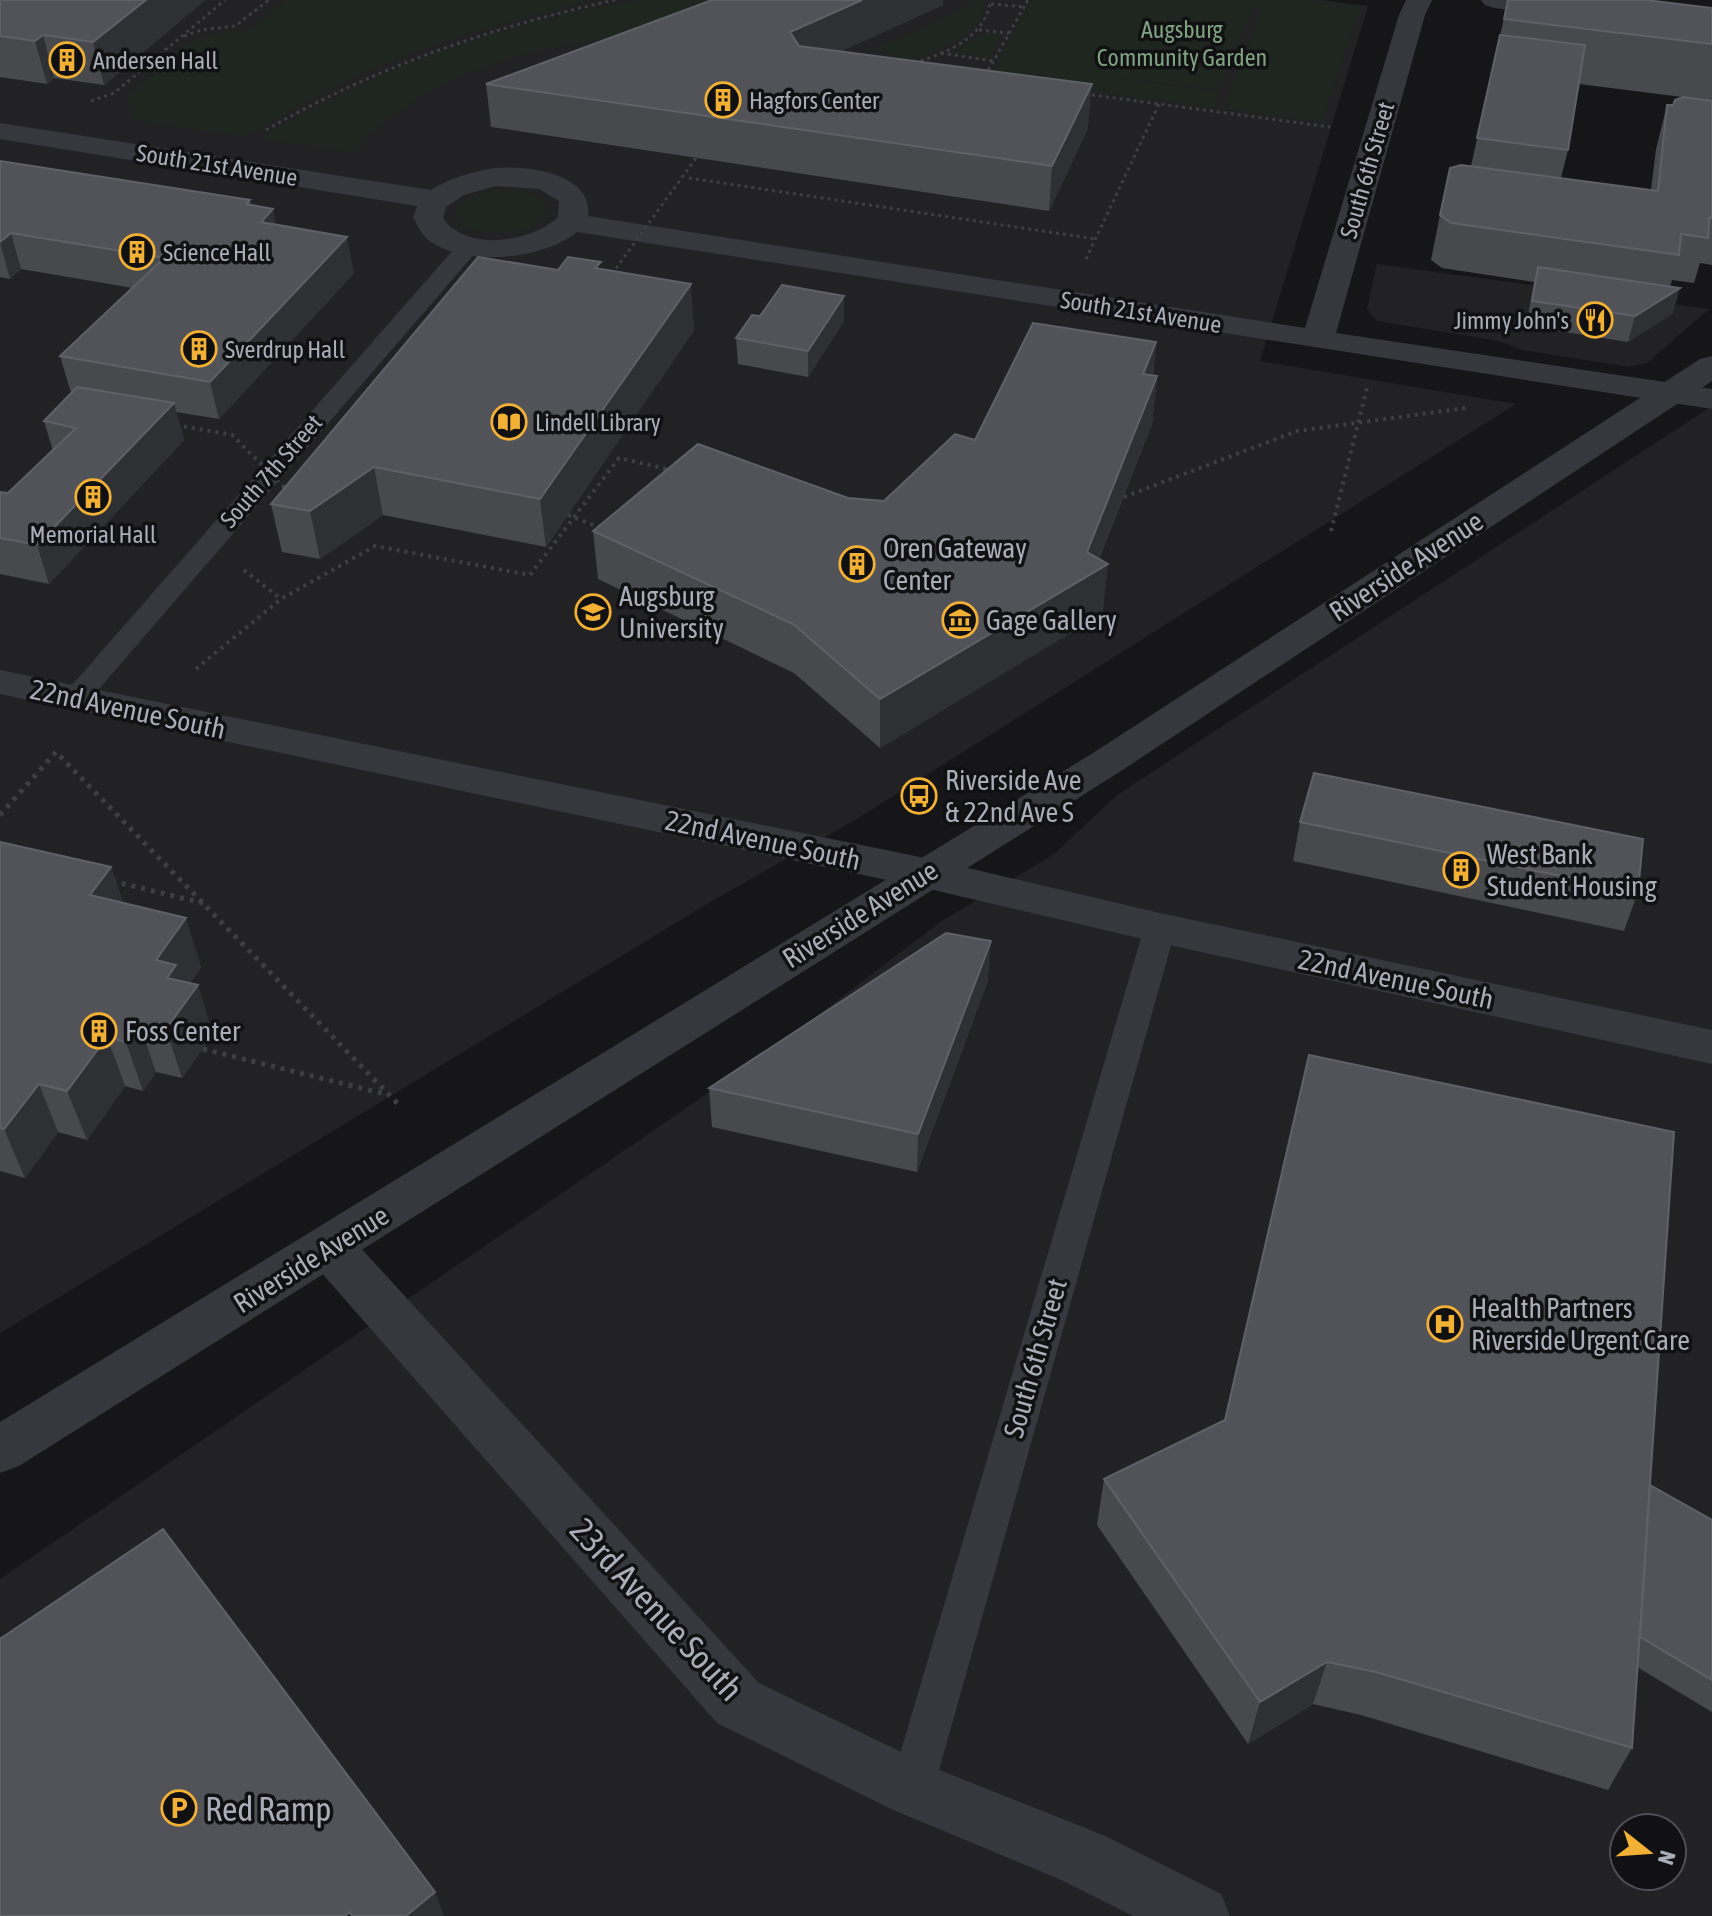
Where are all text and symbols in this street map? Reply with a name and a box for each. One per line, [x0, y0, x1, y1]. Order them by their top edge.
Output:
park label: Augsburg Community Garden [1097, 16, 1267, 71]
building icon: Andersen Hall [48, 41, 86, 79]
place label: Andersen Hall [93, 47, 219, 74]
building icon: Hagfors Center [704, 81, 742, 119]
place label: Hagfors Center [749, 87, 880, 114]
street label: South 6th Street [1335, 99, 1399, 241]
street label: South 21st Avenue [135, 139, 299, 191]
building icon: Science Hall [118, 233, 156, 271]
place label: Science Hall [163, 239, 272, 266]
street label: South 21st Avenue [1059, 286, 1223, 338]
restaurant icon: Jimmy John's [1576, 301, 1614, 339]
place label: Jimmy John's [1454, 307, 1569, 334]
building icon: Sverdrup Hall [180, 330, 218, 368]
place label: Sverdrup Hall [225, 336, 346, 363]
library icon: Lindell Library [490, 403, 528, 441]
street label: South 7th Street [215, 409, 327, 533]
place label: Lindell Library [535, 409, 661, 436]
building icon: Memorial Hall [74, 478, 112, 516]
street label: Riverside Avenue [1323, 505, 1489, 627]
place label: Memorial Hall [30, 521, 157, 548]
place label: Oren Gateway Center [883, 532, 1027, 596]
building icon: Oren Gateway Center [838, 545, 876, 583]
place label: Augsburg University [619, 580, 724, 644]
school or university icon: Augsburg University [574, 593, 612, 631]
museum icon: Gage Gallery [941, 601, 979, 639]
place label: Gage Gallery [986, 604, 1117, 636]
street label: 22nd Avenue South [28, 673, 228, 745]
place label: Riverside Ave & 22nd Ave S [945, 764, 1082, 828]
bus stop icon: Riverside Ave & 22nd Ave S [900, 777, 938, 815]
street label: 22nd Avenue South [663, 804, 863, 876]
place label: West Bank Student Housing [1487, 838, 1657, 902]
building icon: West Bank Student Housing [1442, 851, 1480, 889]
street label: Riverside Avenue [777, 854, 943, 974]
street label: 22nd Avenue South [1296, 943, 1496, 1015]
building icon: Foss Center [80, 1012, 118, 1050]
place label: Foss Center [125, 1015, 241, 1047]
street label: Riverside Avenue [228, 1199, 394, 1319]
street label: South 6th Street [997, 1275, 1073, 1441]
place label: Health Partners Riverside Urgent Care [1471, 1292, 1690, 1356]
hospital icon: Health Partners Riverside Urgent Care [1426, 1305, 1464, 1343]
street label: 23rd Avenue South [563, 1510, 751, 1708]
parking icon: Red Ramp [160, 1789, 198, 1827]
place label: Red Ramp [205, 1789, 331, 1828]
north arrow [1608, 1812, 1688, 1892]
text: N [1653, 1848, 1681, 1868]

